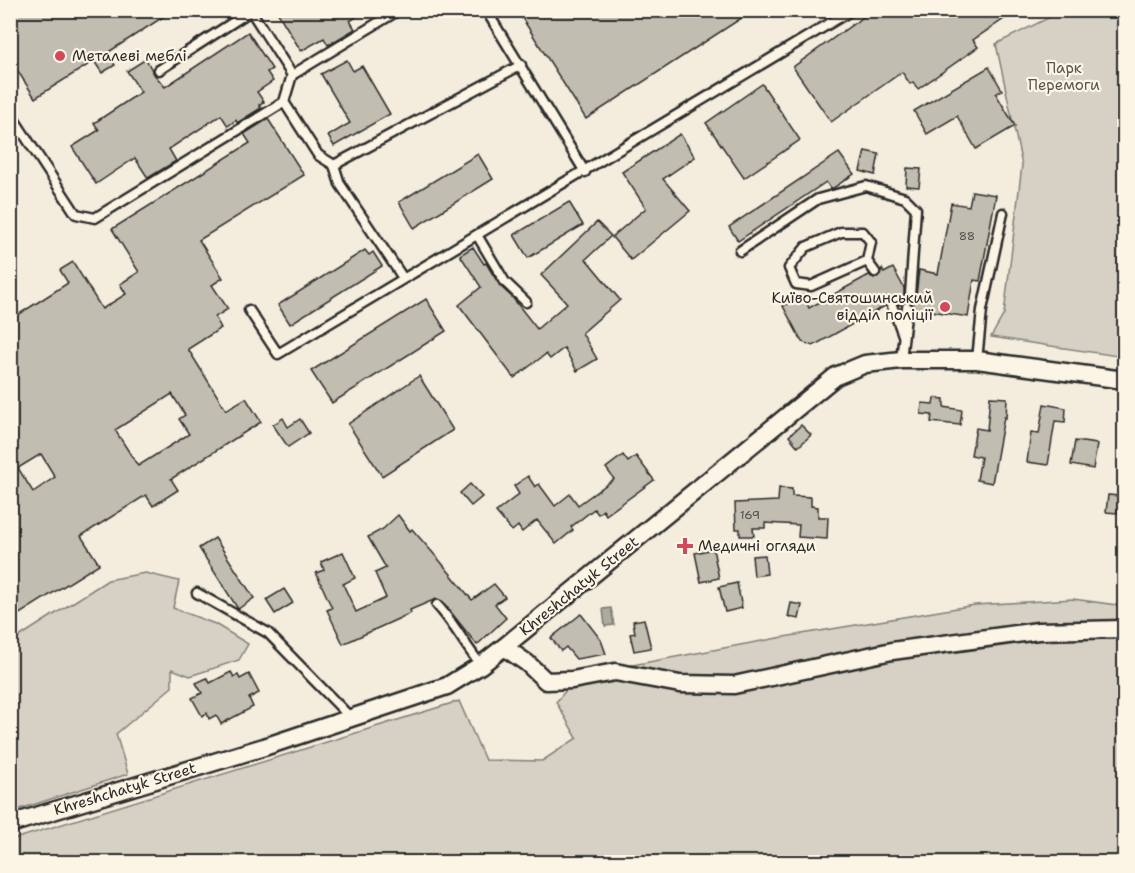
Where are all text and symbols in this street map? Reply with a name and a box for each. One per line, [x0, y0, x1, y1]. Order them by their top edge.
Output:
place label: Металеві меблі [72, 46, 187, 66]
marker: Металеві меблі [53, 49, 67, 63]
park label: Парк Перемоги [1028, 58, 1100, 95]
house number: 88 [959, 228, 975, 244]
place label: Київо-Святошинський відділ поліції [772, 288, 934, 325]
marker: Київо-Святошинський відділ поліції [938, 300, 952, 314]
house number: 169 [740, 507, 760, 523]
street label: Khreshchatyk Street [515, 532, 643, 640]
place label: Медичні огляди [698, 536, 816, 556]
marker: Медичні огляди [676, 537, 694, 555]
street label: Khreshchatyk Street [51, 758, 199, 820]

